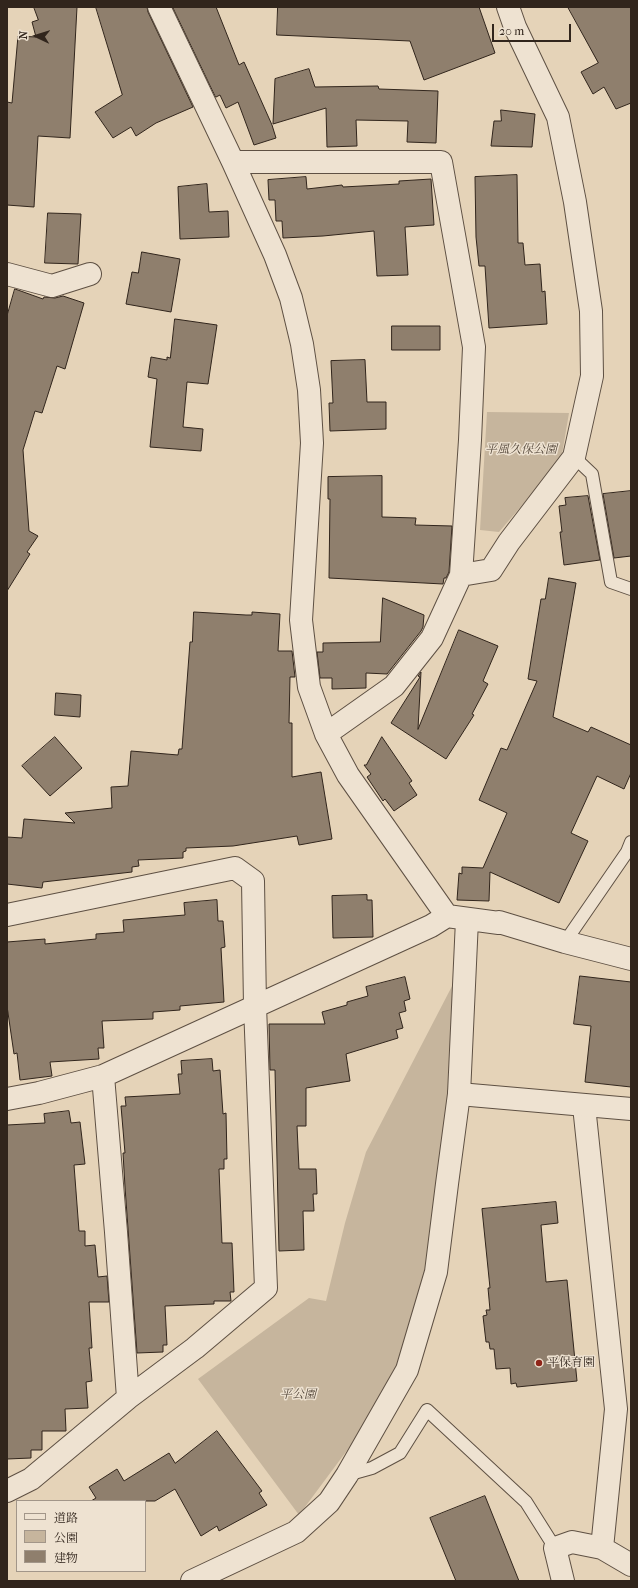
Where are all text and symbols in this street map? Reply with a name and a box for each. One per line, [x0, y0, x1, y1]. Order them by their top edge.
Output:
north arrow [16, 16, 56, 56]
scale bar [494, 16, 573, 42]
text: 20 m [499, 24, 524, 38]
text: N [17, 31, 30, 40]
park label: 平風久保公園 [485, 443, 557, 457]
place label: 平保育園 [547, 1356, 595, 1370]
marker: 平保育園 [534, 1358, 544, 1368]
park label: 平公園 [280, 1388, 316, 1402]
legend [16, 1500, 146, 1572]
text: 道路 [54, 1511, 78, 1525]
text: 公園 [54, 1531, 78, 1545]
text: 建物 [54, 1551, 78, 1565]

